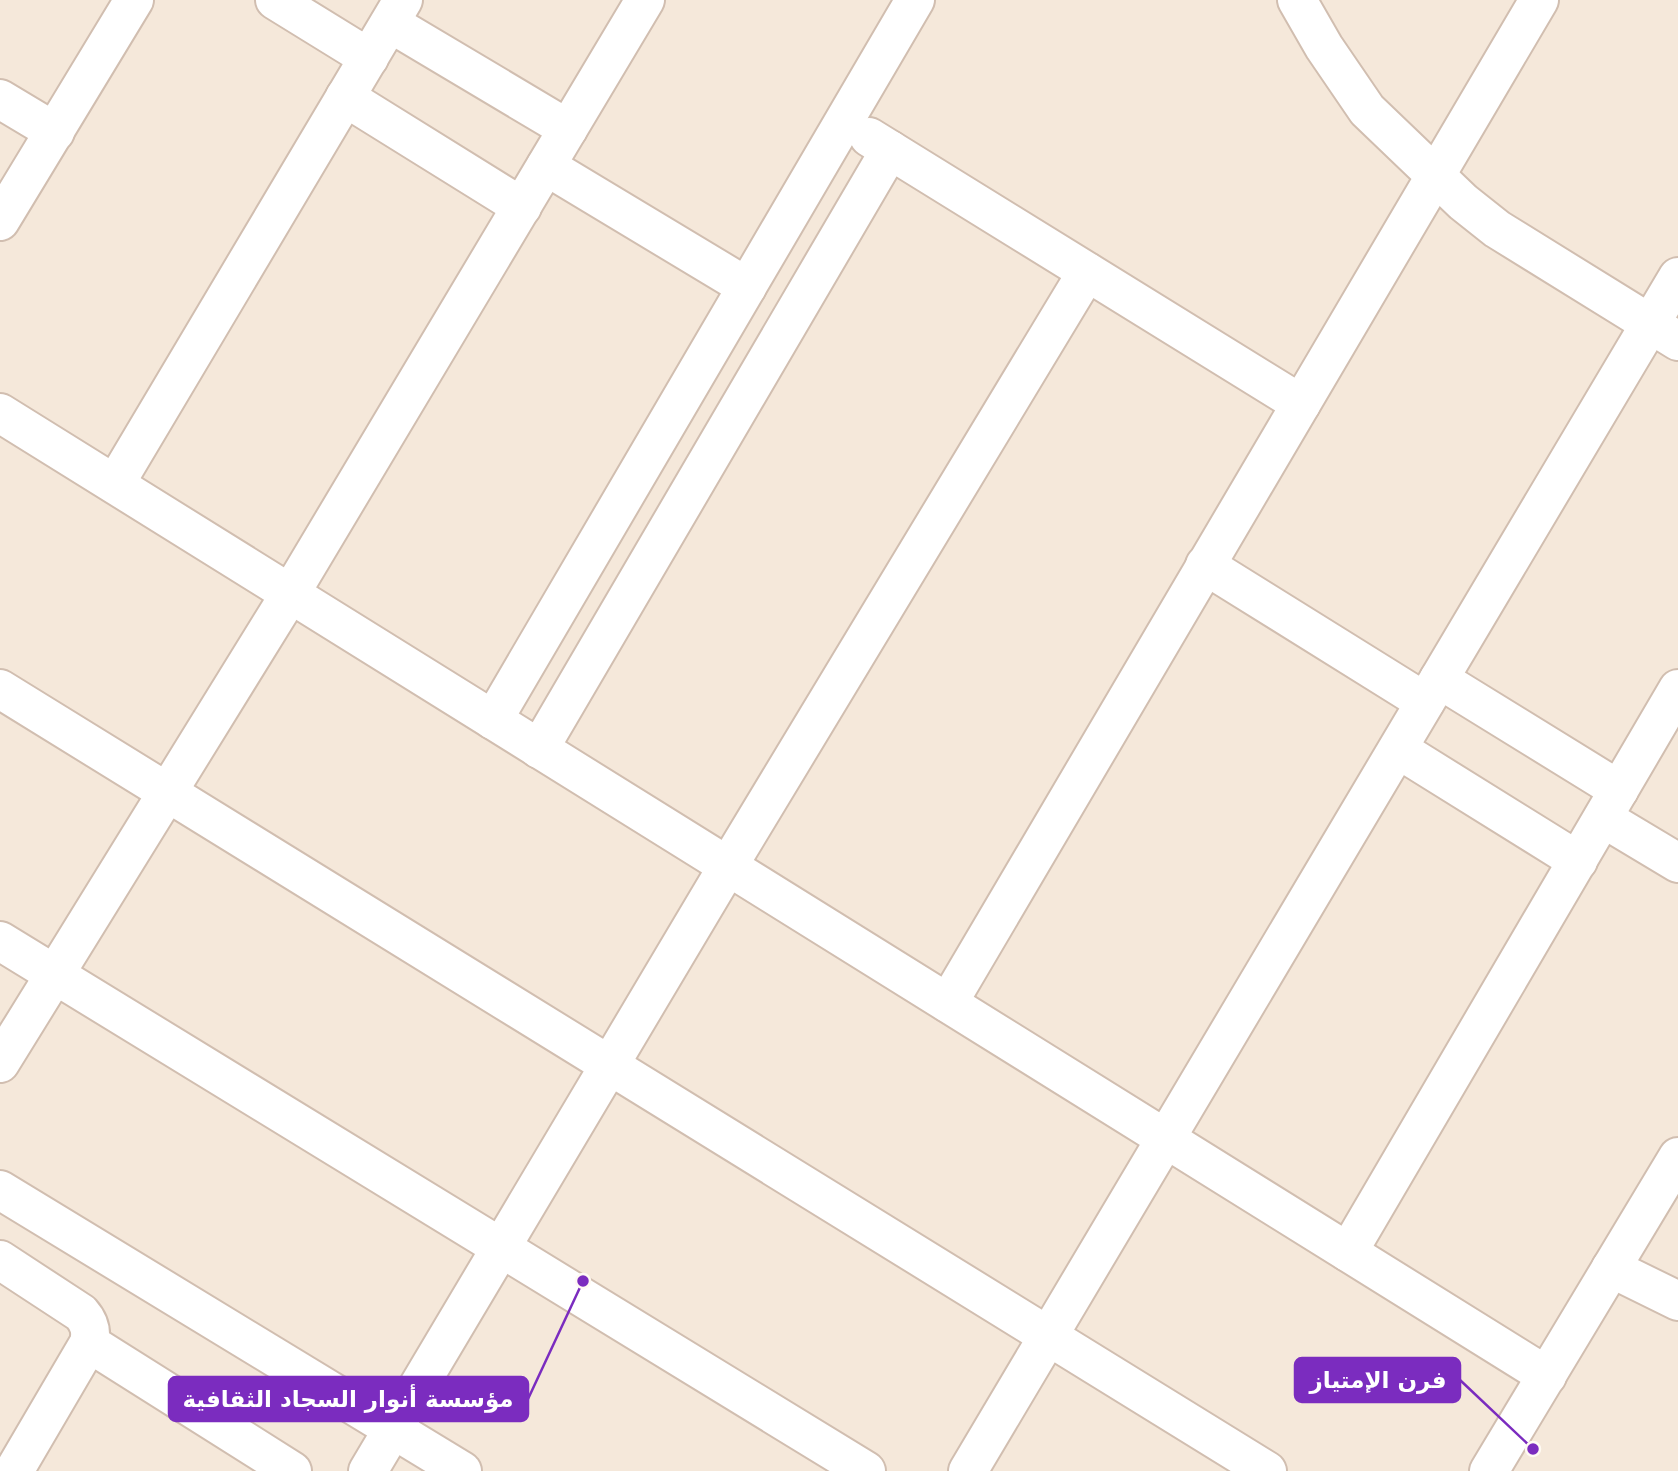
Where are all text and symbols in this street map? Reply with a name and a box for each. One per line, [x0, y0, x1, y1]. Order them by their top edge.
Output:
callout: فرن الإمتياز [1295, 1358, 1460, 1402]
text: فرن الإمتياز [1309, 1367, 1446, 1394]
callout: مؤسسة أنوار السجاد الثقافية [169, 1377, 528, 1421]
text: مؤسسة أنوار السجاد الثقافية [182, 1383, 514, 1413]

